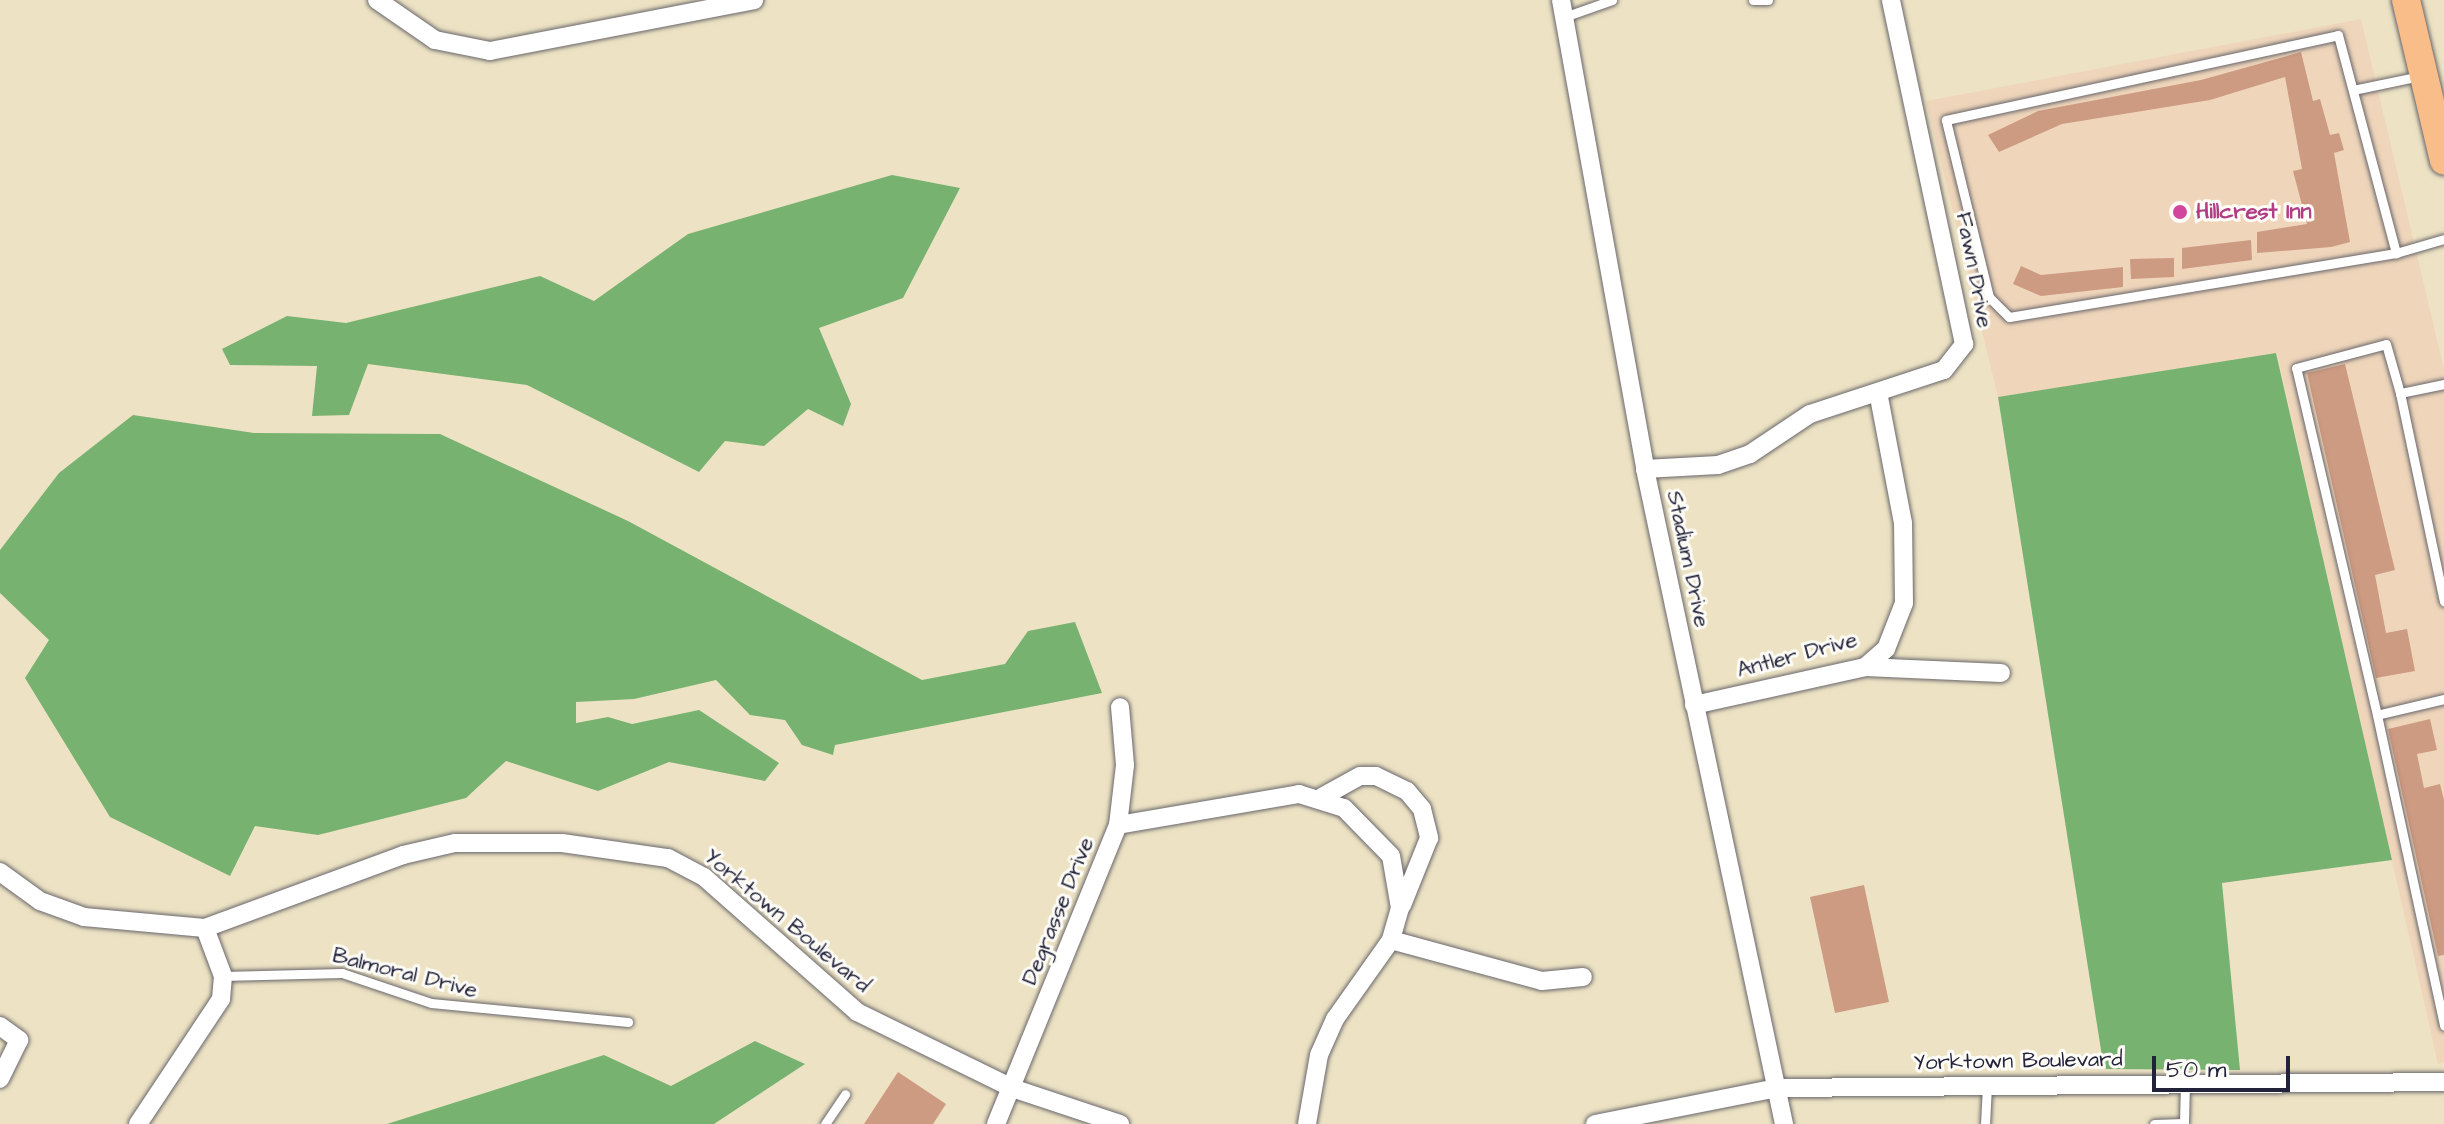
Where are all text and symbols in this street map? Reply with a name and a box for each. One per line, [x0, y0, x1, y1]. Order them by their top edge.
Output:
place label: Hillcrest Inn [2196, 199, 2312, 225]
marker: Hillcrest Inn [2171, 203, 2189, 221]
street label: Fawn Drive [1950, 210, 1998, 330]
street label: Stadium Drive [1661, 488, 1715, 630]
street label: Antler Drive [1734, 626, 1860, 684]
street label: Degrasse Drive [1016, 833, 1100, 989]
street label: Yorktown Boulevard [698, 844, 876, 998]
street label: Balmoral Drive [330, 942, 480, 1004]
scale bar [2156, 1040, 2294, 1090]
street label: Yorktown Boulevard [1913, 1046, 2123, 1076]
text: 50 m [2166, 1053, 2226, 1087]

